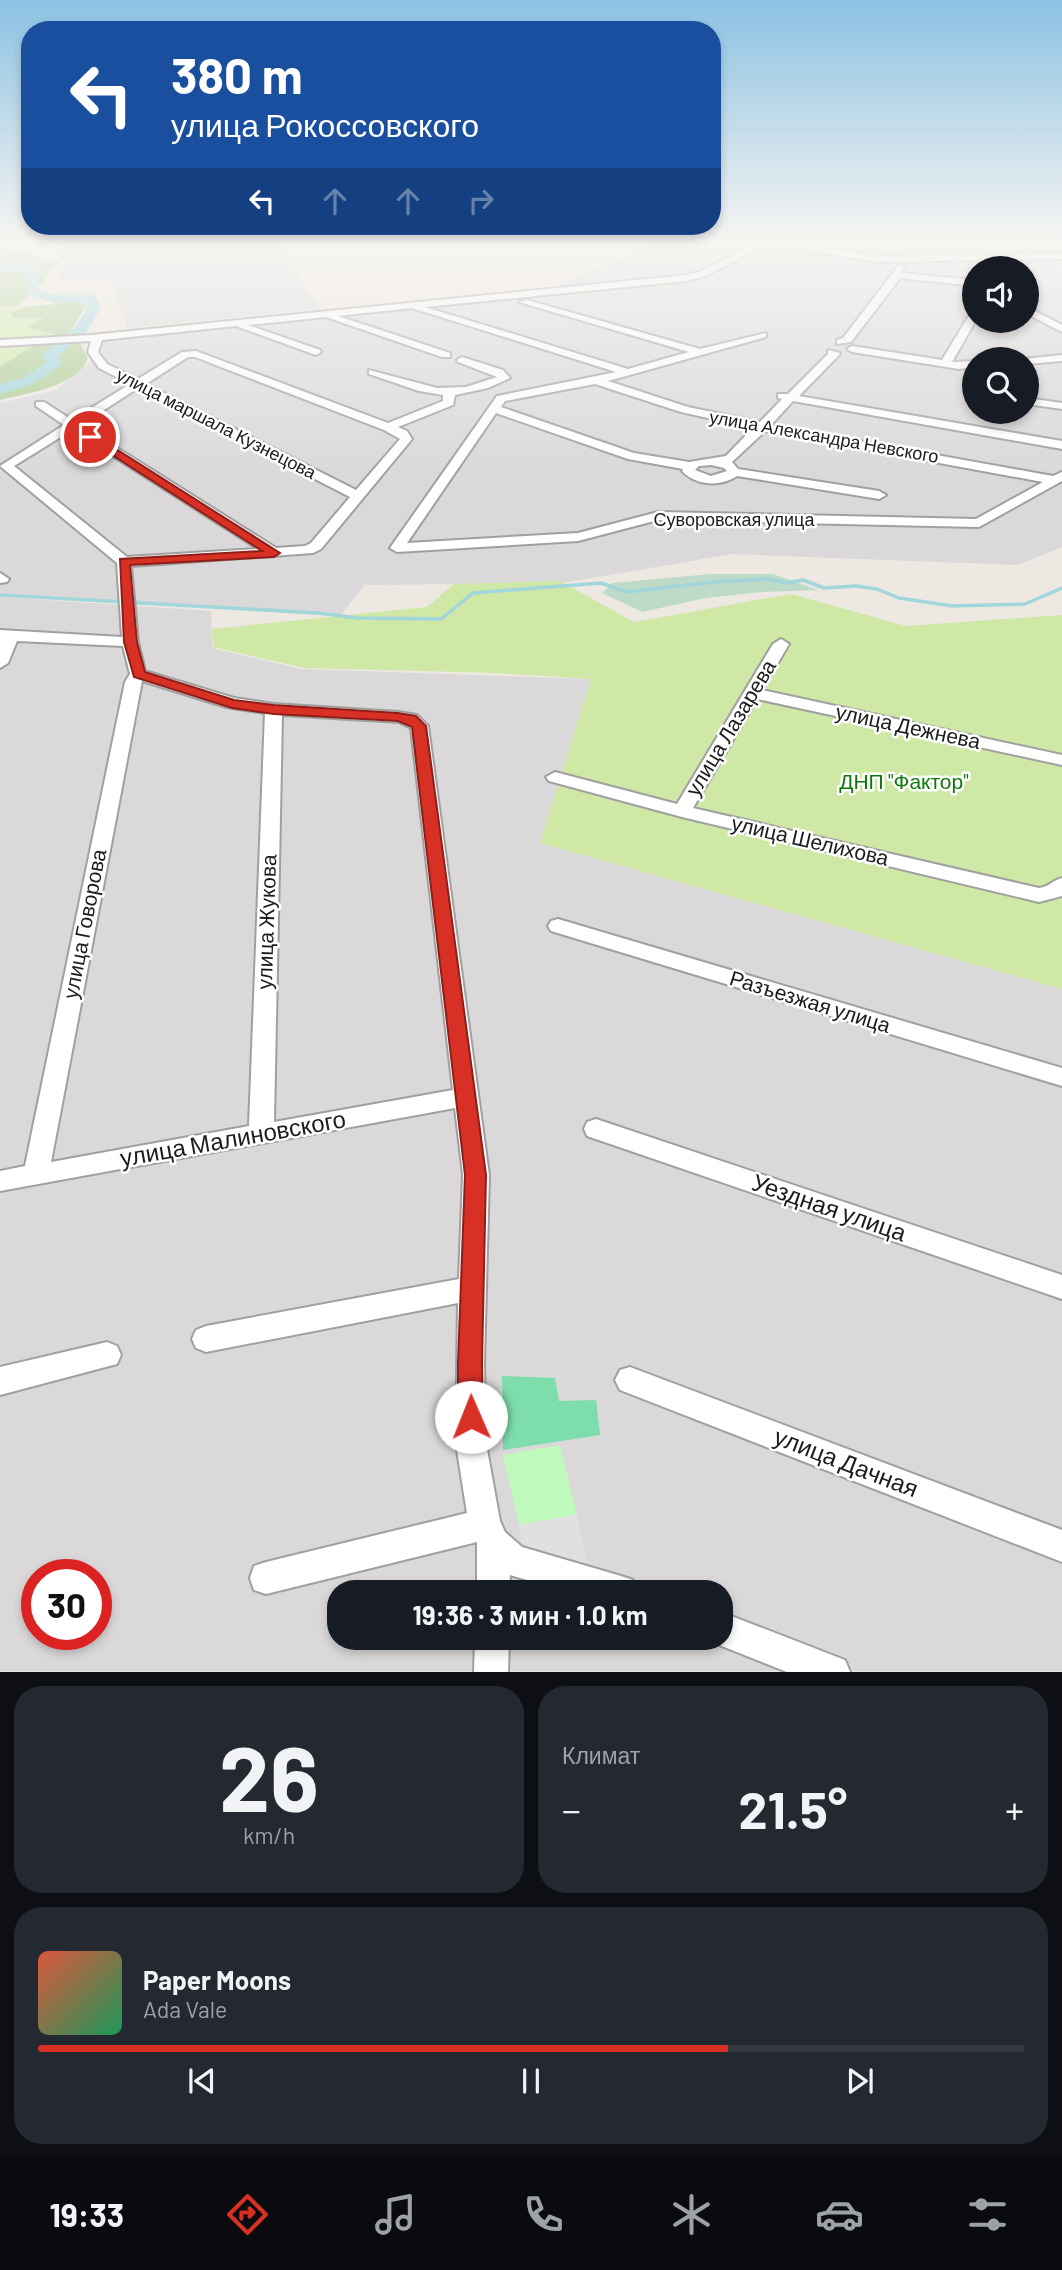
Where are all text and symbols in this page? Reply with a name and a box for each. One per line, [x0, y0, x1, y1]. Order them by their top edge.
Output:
text: 380 m [171, 45, 303, 104]
icon: left [56, 49, 147, 140]
text: улица Рокоссовского [171, 105, 479, 143]
icon: left [243, 182, 281, 220]
icon: ahead [316, 182, 354, 220]
icon: ahead [389, 182, 427, 220]
icon: right [462, 182, 500, 220]
map controls [962, 256, 1039, 424]
button: sound [962, 256, 1039, 333]
button: search [962, 347, 1039, 424]
street label: улица маршала Кузнецова [113, 363, 321, 484]
street label: улица Александра Невского [708, 405, 941, 467]
pin [60, 407, 120, 467]
icon: arrive [71, 418, 109, 456]
street label: Суворовская улица [654, 508, 815, 530]
street label: улица Лазарева [679, 654, 780, 800]
street label: улица Дежнева [834, 698, 983, 753]
park label: ДНП "Фактор" [839, 768, 969, 793]
street label: улица Шелихова [729, 809, 892, 870]
street label: улица Говорова [57, 846, 110, 1001]
street label: улица Жукова [251, 854, 280, 990]
street label: Разъезжая улица [727, 964, 894, 1037]
street label: улица Малиновского [118, 1103, 348, 1172]
street label: Уездная улица [748, 1167, 911, 1247]
position arrow [434, 1380, 508, 1454]
street label: улица Дачная [770, 1421, 923, 1502]
speed limit sign: 30 [21, 1559, 112, 1650]
text: 19:36 · 3 мин · 1.0 km [413, 1599, 647, 1630]
text: 26 [219, 1721, 319, 1830]
text: Климат [562, 1741, 640, 1769]
text: 21.5° [739, 1777, 847, 1839]
text: − [562, 1786, 581, 1832]
text: + [1005, 1786, 1024, 1832]
text: km/h [243, 1821, 295, 1849]
text: Paper Moons [143, 1964, 291, 1995]
text: Ada Vale [143, 1995, 227, 2023]
icon: previous [183, 2062, 221, 2100]
icon: pause [512, 2062, 550, 2100]
icon: next [841, 2062, 879, 2100]
icon: directions [223, 2190, 272, 2239]
icon: music [371, 2190, 420, 2239]
icon: phone [519, 2190, 568, 2239]
icon: climate [667, 2190, 716, 2239]
icon: car [815, 2190, 864, 2239]
icon: filters [963, 2190, 1012, 2239]
text: 19:33 [50, 2195, 124, 2233]

